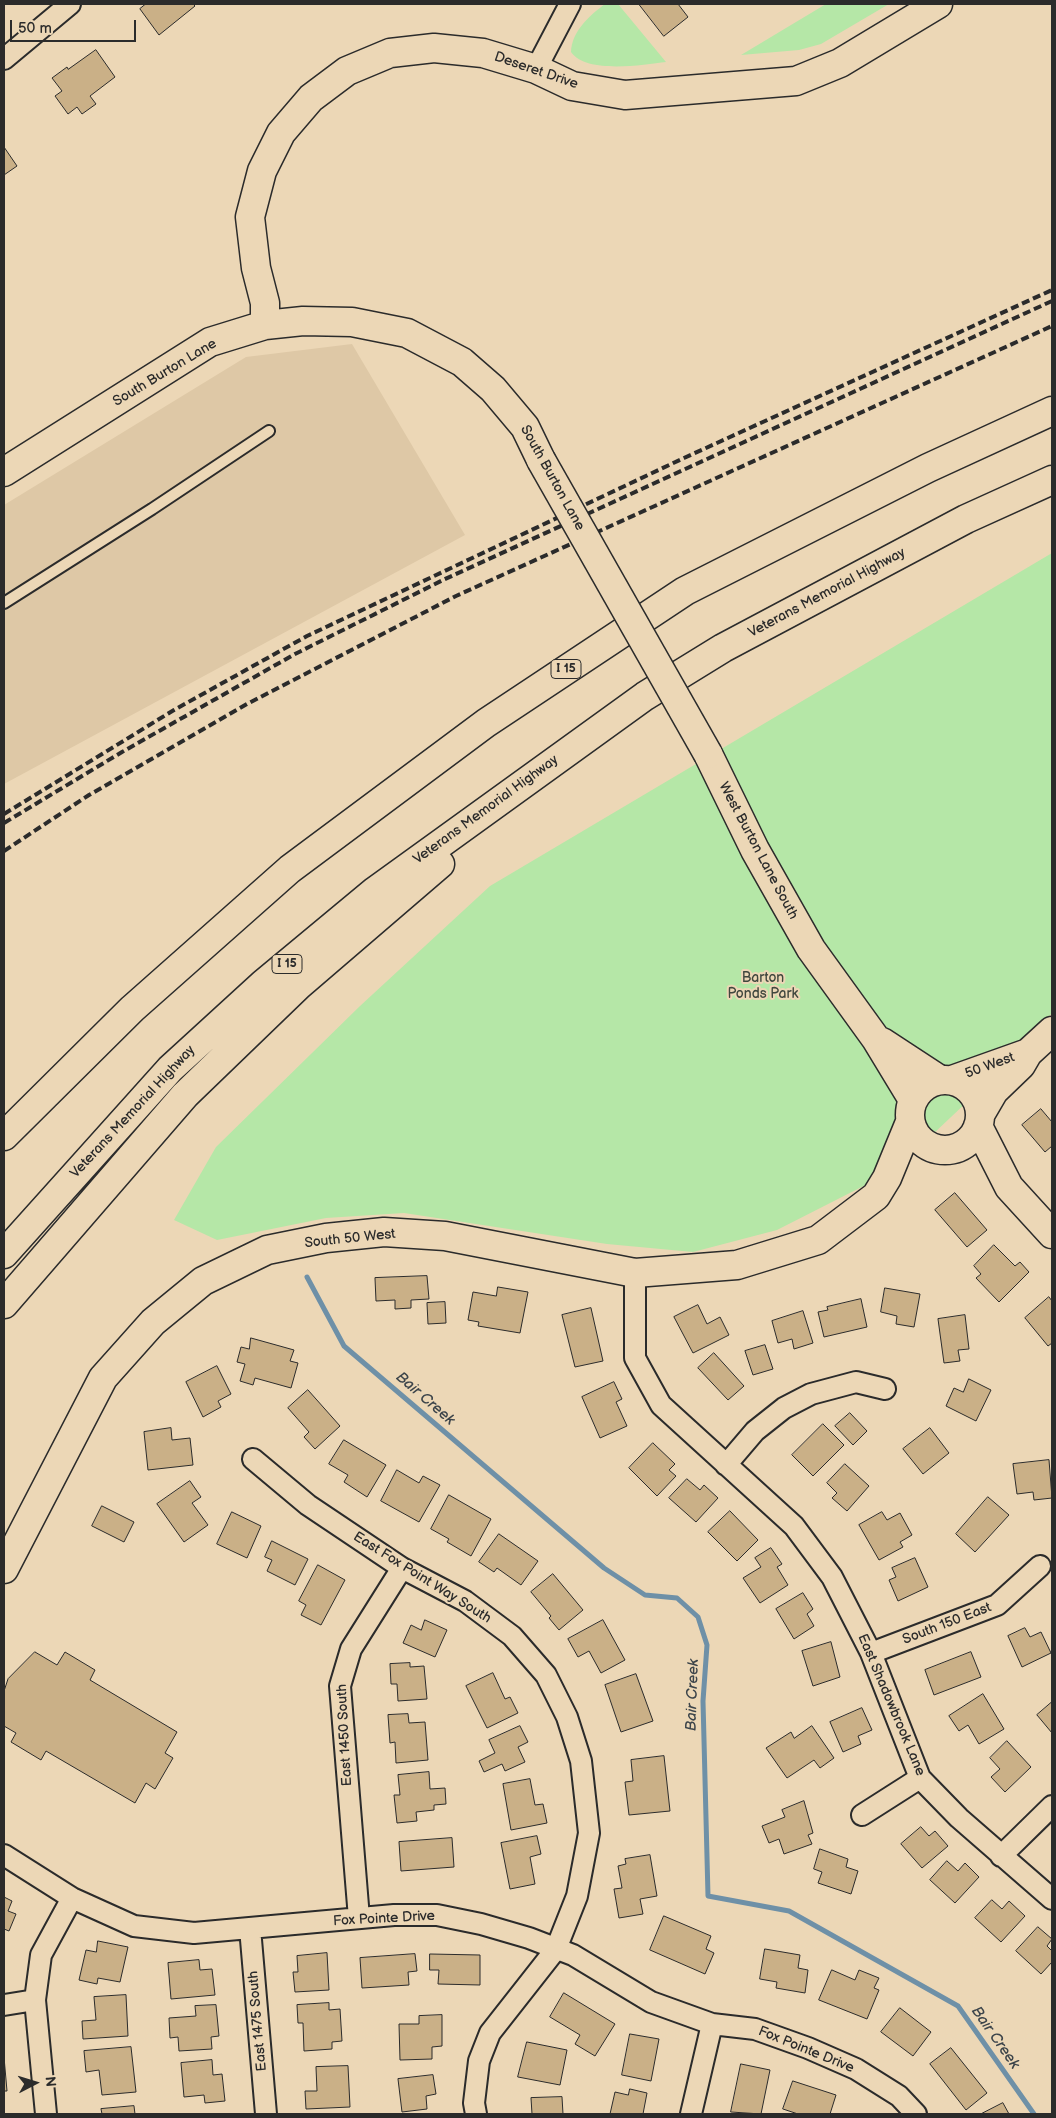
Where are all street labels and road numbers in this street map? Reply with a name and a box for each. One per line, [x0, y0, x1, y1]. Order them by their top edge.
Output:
street label: Deseret Drive [492, 49, 580, 93]
street label: South Burton Lane [110, 335, 220, 411]
street label: South Burton Lane [516, 422, 588, 534]
street label: Veterans Memorial Highway [746, 544, 908, 642]
road number: I 15 [551, 660, 581, 679]
street label: Veterans Memorial Highway [410, 752, 562, 868]
street label: West Burton Lane South [715, 779, 801, 923]
road number: I 15 [272, 954, 302, 974]
street label: Veterans Memorial Highway [67, 1042, 199, 1182]
street label: 50 West [963, 1049, 1017, 1083]
street label: South 50 West [304, 1226, 396, 1252]
street label: East Fox Point Way South [350, 1529, 494, 1627]
street label: South 150 East [900, 1599, 994, 1649]
street label: East Shadowbrook Lane [853, 1632, 929, 1778]
street label: East 1450 South [334, 1683, 356, 1787]
street label: Fox Pointe Drive [333, 1908, 435, 1930]
street label: East 1475 South [245, 1970, 271, 2072]
street label: Fox Pointe Drive [756, 2023, 856, 2077]

